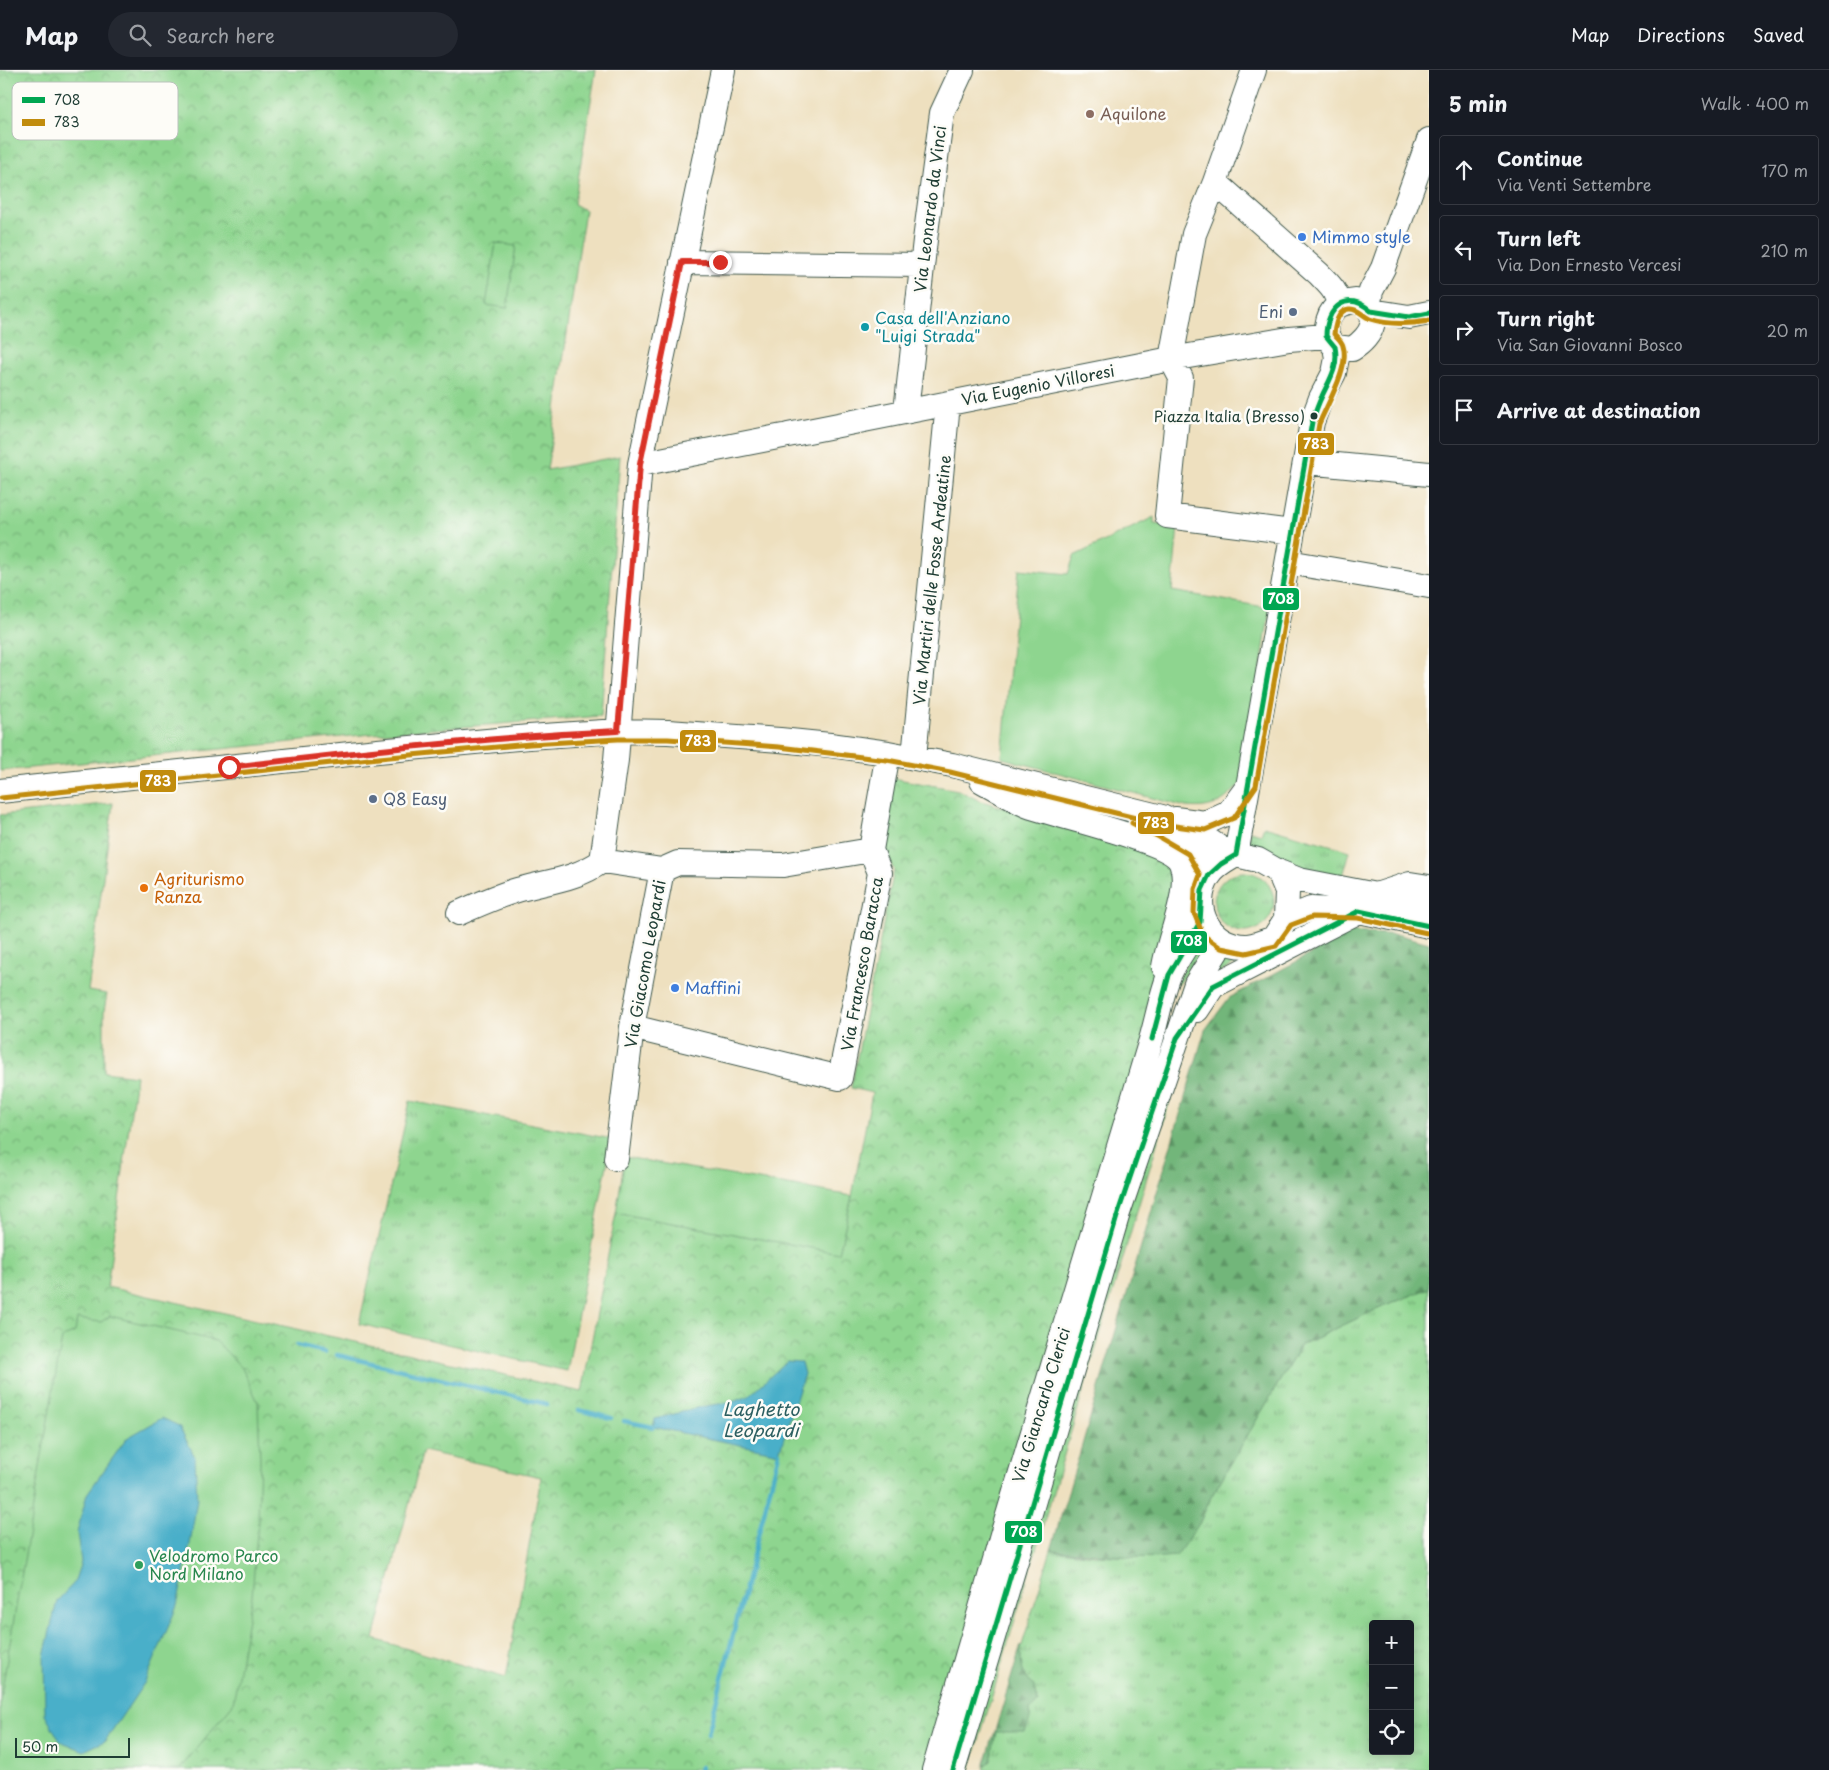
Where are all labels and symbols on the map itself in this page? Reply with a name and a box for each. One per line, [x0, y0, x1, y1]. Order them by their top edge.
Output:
legend [12, 82, 178, 140]
text: 708 [54, 89, 81, 110]
place label: Aquilone [1100, 101, 1167, 125]
marker: Aquilone [1084, 108, 1096, 120]
text: 783 [54, 111, 80, 132]
street label: Via Leonardo da Vinci [907, 124, 951, 294]
place label: Mimmo style [1312, 224, 1411, 248]
marker: Mimmo style [1296, 231, 1308, 243]
route end [709, 251, 732, 274]
place label: Eni [1259, 299, 1283, 323]
place label: Casa dell'Anziano "Luigi Strada" [875, 305, 1010, 347]
marker: Eni [1287, 306, 1299, 318]
marker: Casa dell'Anziano "Luigi Strada" [859, 321, 871, 333]
street label: Via Eugenio Villoresi [959, 357, 1116, 411]
place label: Piazza Italia (Bresso) [1154, 404, 1305, 427]
marker: Piazza Italia (Bresso) [1309, 411, 1319, 421]
line badge: 783 [1297, 432, 1335, 456]
text: 783 [1303, 433, 1329, 454]
street label: Via Martiri delle Fosse Ardeatine [906, 453, 956, 706]
line badge: 708 [1262, 587, 1300, 611]
text: 708 [1268, 588, 1295, 609]
line badge: 783 [679, 729, 717, 753]
text: 783 [685, 730, 711, 751]
route start [218, 756, 241, 779]
line badge: 783 [139, 769, 177, 793]
text: 783 [145, 770, 171, 791]
place label: Q8 Easy [383, 786, 447, 810]
marker: Q8 Easy [367, 793, 379, 805]
line badge: 783 [1137, 811, 1175, 835]
text: 783 [1143, 812, 1169, 833]
place label: Agriturismo Ranza [154, 866, 244, 908]
street label: Via Francesco Baracca [834, 875, 888, 1053]
street label: Via Giacomo Leopardi [617, 878, 671, 1050]
marker: Agriturismo Ranza [138, 882, 150, 894]
line badge: 708 [1170, 930, 1208, 954]
text: 708 [1176, 930, 1203, 951]
place label: Maffini [685, 975, 741, 999]
marker: Maffini [669, 982, 681, 994]
street label: Via Giancarlo Clerici [1005, 1324, 1075, 1485]
water label: Laghetto Leopardi [723, 1395, 801, 1443]
line badge: 708 [1004, 1520, 1043, 1544]
text: 708 [1011, 1521, 1038, 1542]
place label: Velodromo Parco Nord Milano [149, 1543, 278, 1585]
marker: Velodromo Parco Nord Milano [133, 1559, 145, 1571]
scale bar [15, 1735, 130, 1758]

